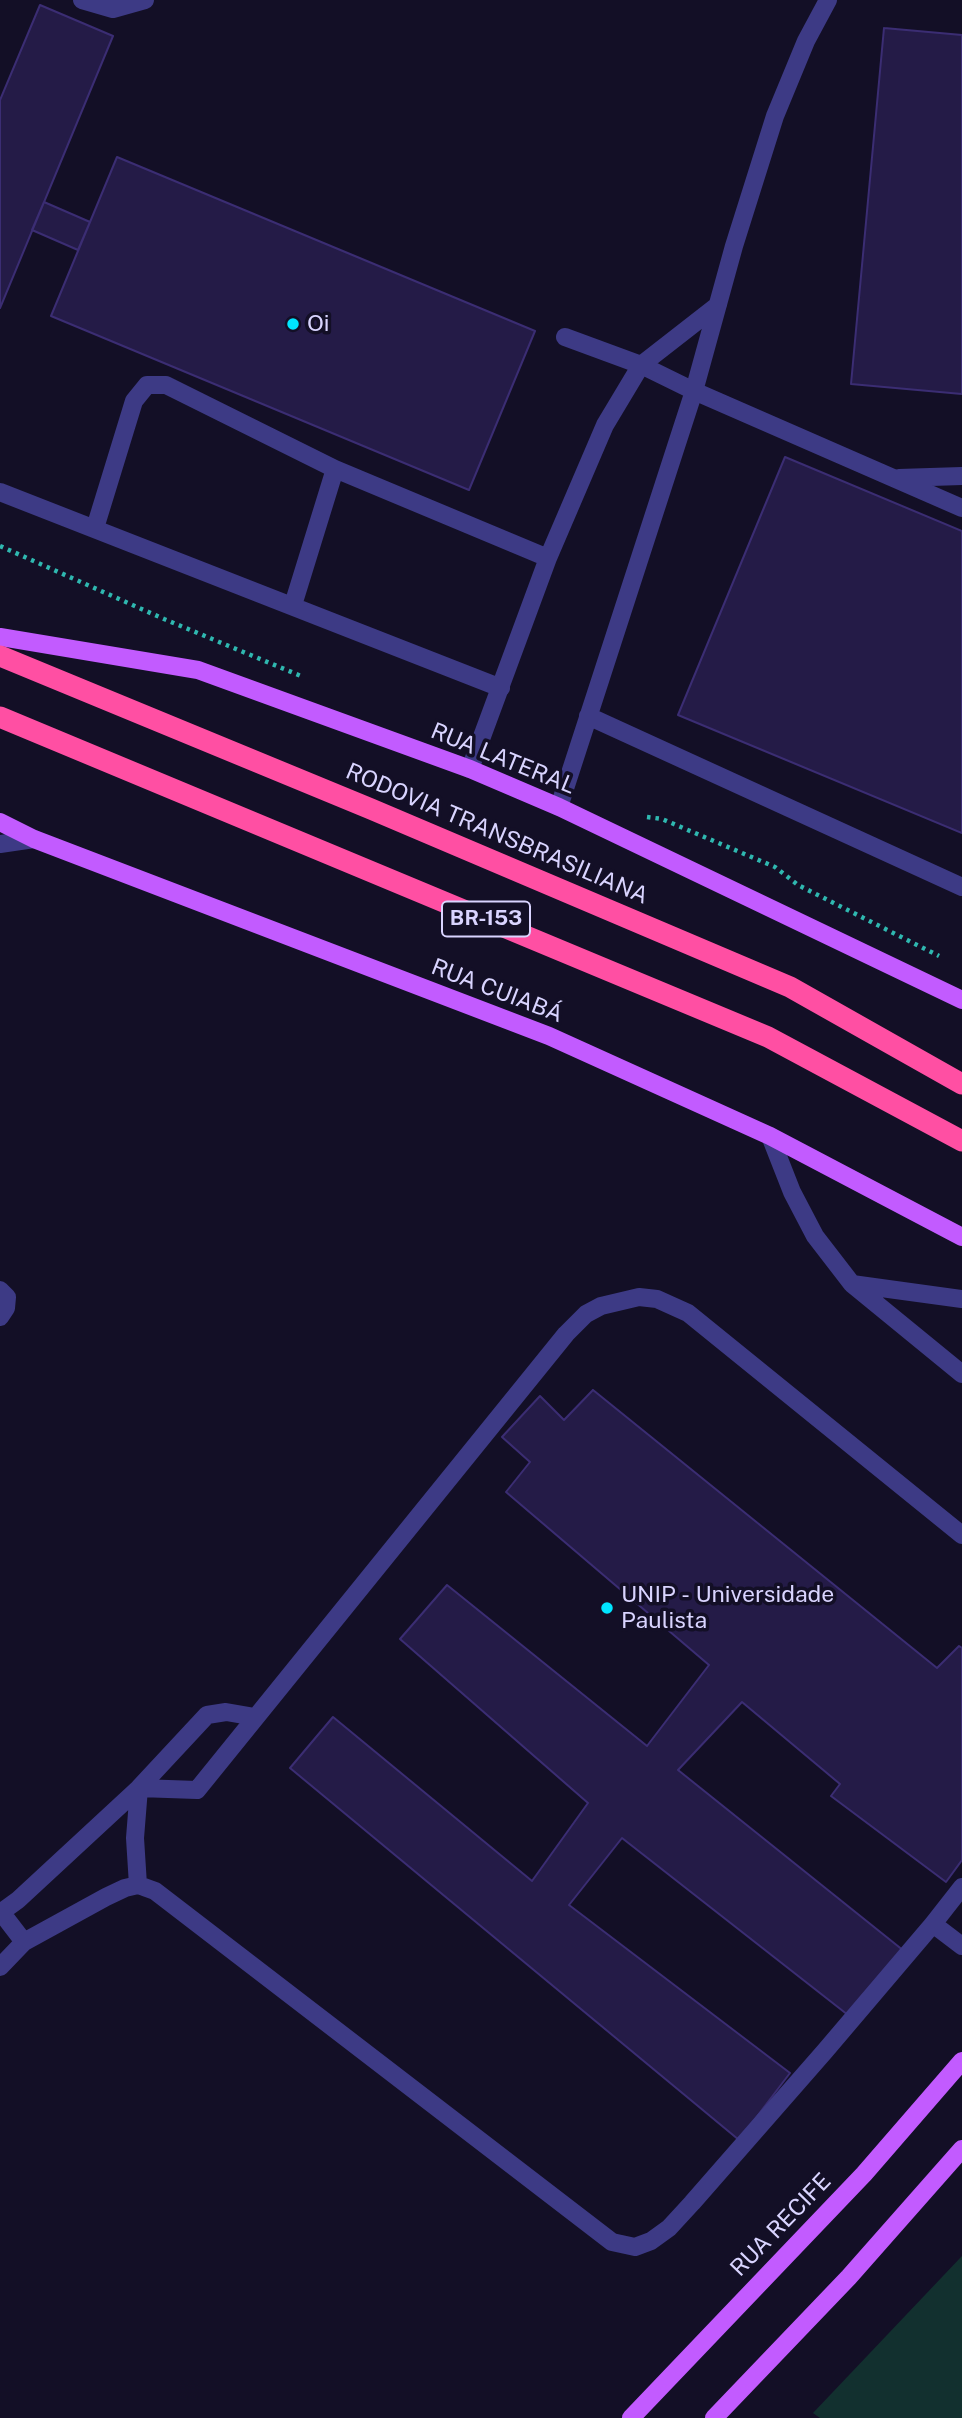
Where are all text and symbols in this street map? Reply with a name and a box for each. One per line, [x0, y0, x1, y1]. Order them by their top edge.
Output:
place label: Oi [307, 310, 329, 338]
marker: Oi [285, 316, 301, 332]
street label: RUA LATERAL [427, 717, 579, 801]
street label: RODOVIA TRANSBRASILIANA [342, 758, 652, 910]
road number: BR-153 [442, 902, 530, 936]
street label: RUA CUIABÁ [427, 953, 567, 1029]
place label: UNIP - Universidade Paulista [621, 1581, 834, 1635]
marker: UNIP - Universidade Paulista [599, 1600, 615, 1616]
street label: RUA RECIFE [725, 2168, 837, 2282]

